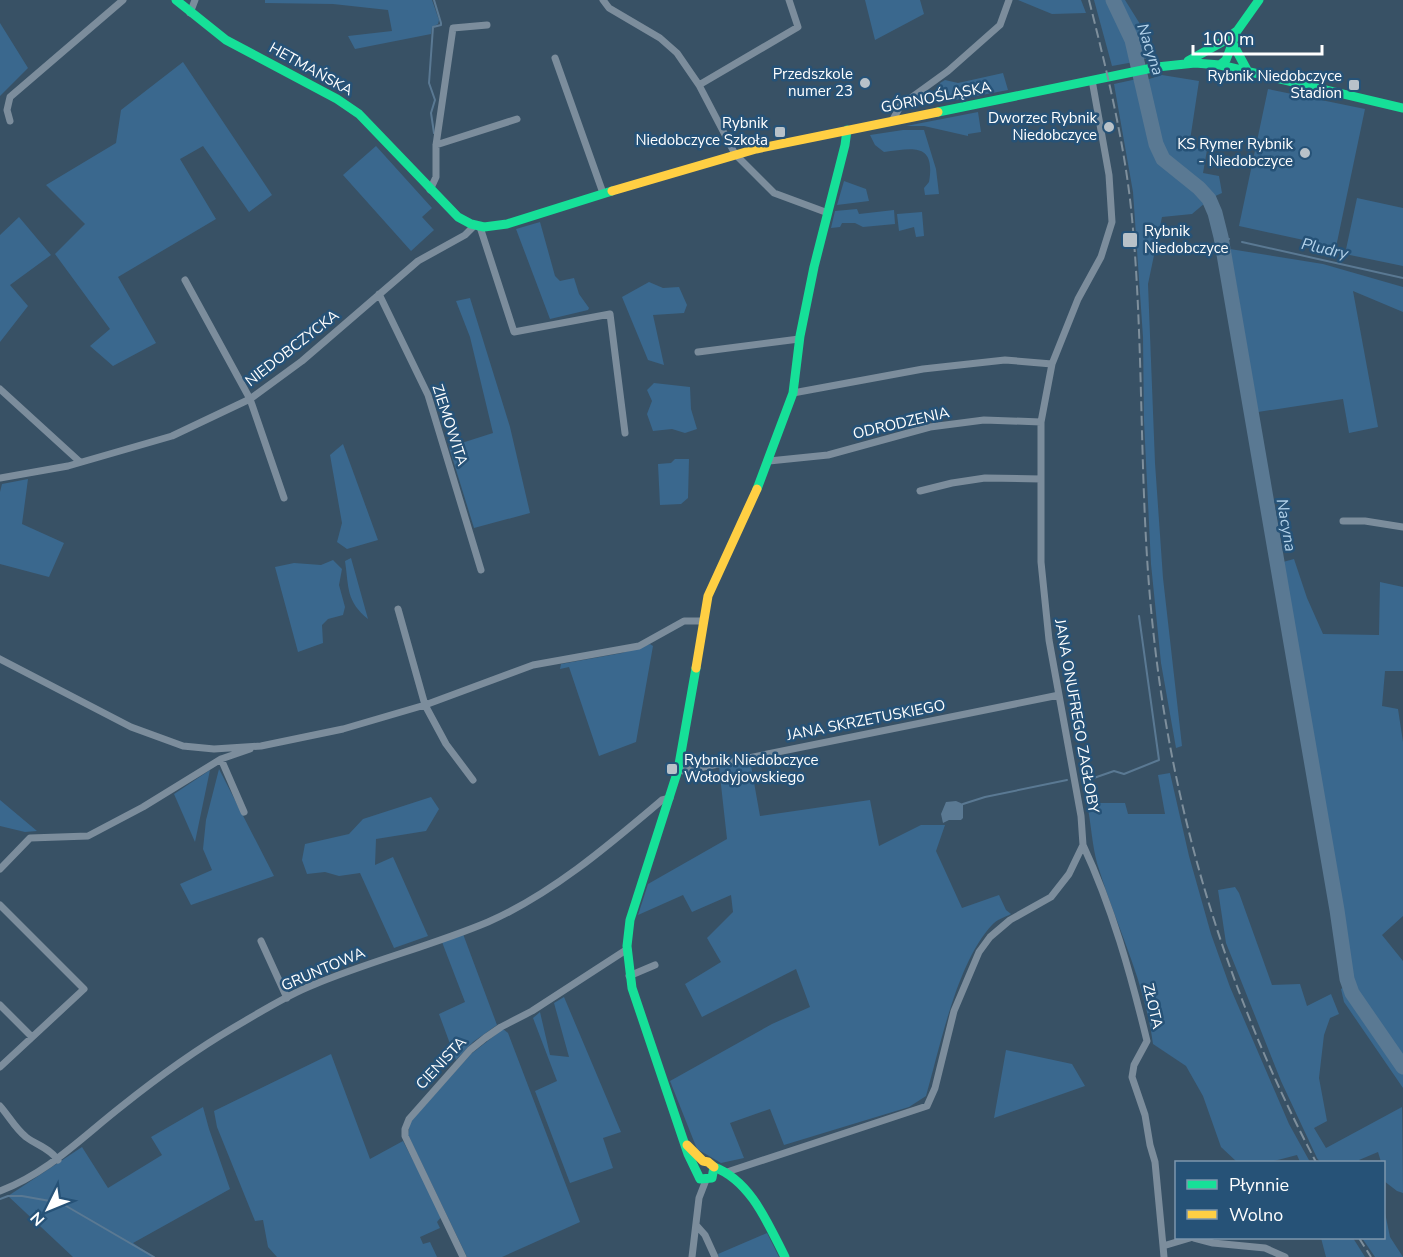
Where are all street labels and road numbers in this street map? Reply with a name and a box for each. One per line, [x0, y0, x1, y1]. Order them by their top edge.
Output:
street label: HETMAŃSKA [265, 38, 357, 100]
street label: GÓRNOŚLĄSKA [879, 75, 993, 118]
street label: NIEDOBCZYCKA [241, 305, 343, 391]
street label: ZIEMOWITA [427, 382, 473, 468]
street label: ODRODZENIA [851, 402, 951, 444]
street label: JANA ONUFREGO ZAGŁOBY [1050, 616, 1104, 816]
street label: JANA SKRZETUSKIEGO [784, 695, 947, 745]
street label: GRUNTOWA [278, 942, 368, 996]
street label: ZŁOTA [1138, 981, 1168, 1031]
street label: CIENISTA [411, 1032, 471, 1094]

